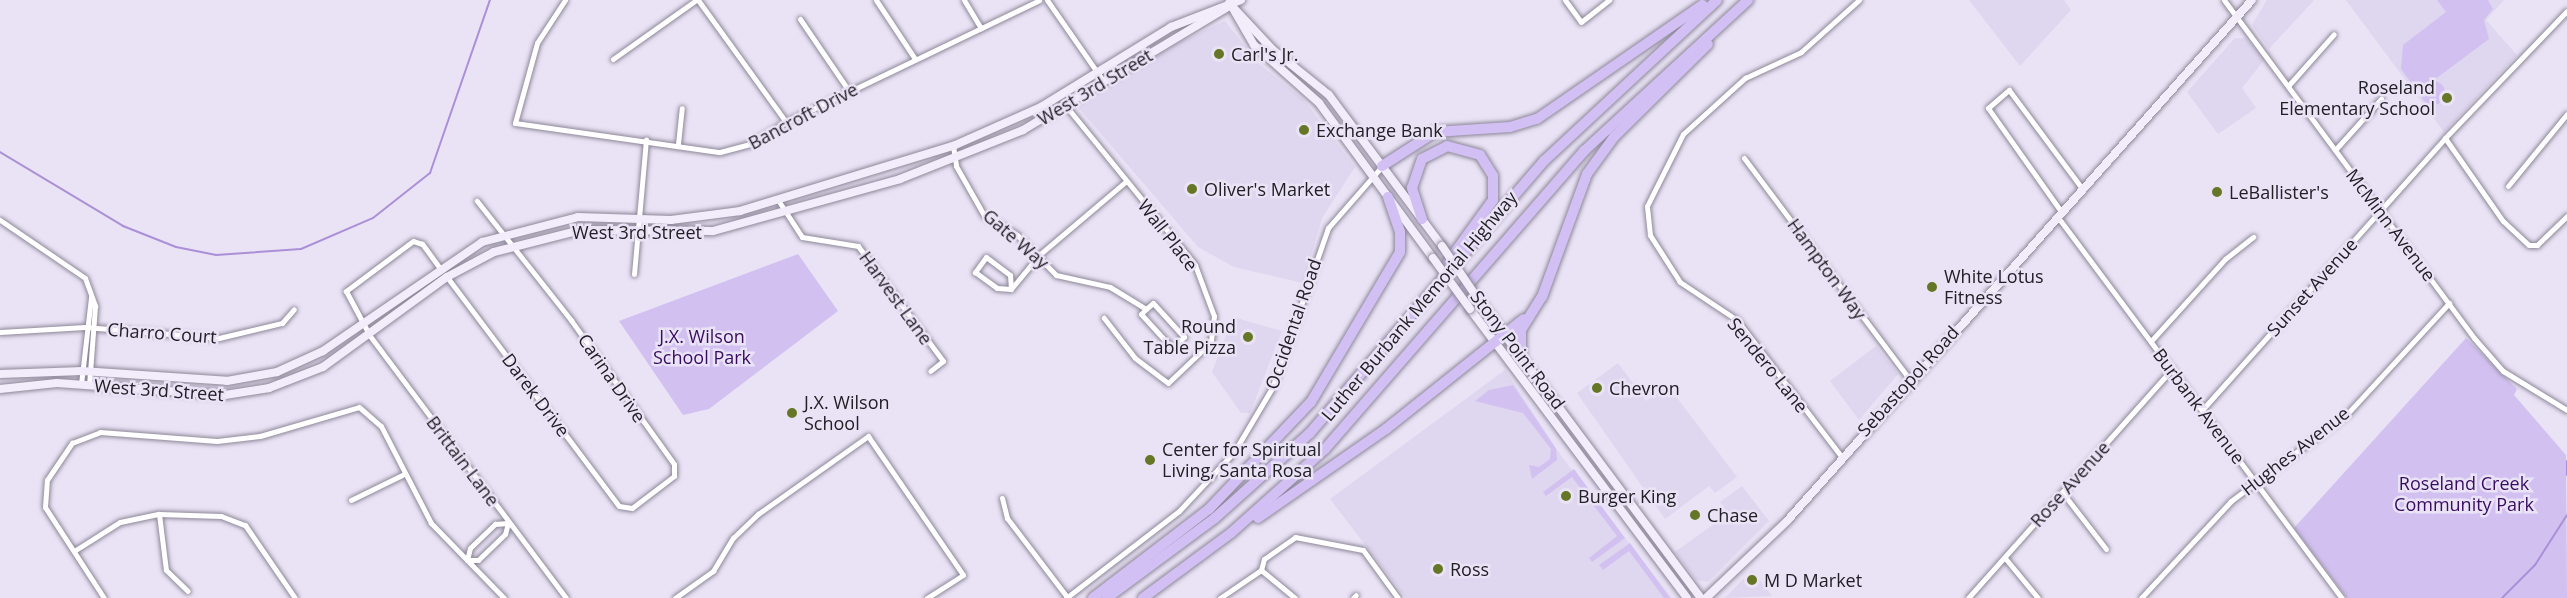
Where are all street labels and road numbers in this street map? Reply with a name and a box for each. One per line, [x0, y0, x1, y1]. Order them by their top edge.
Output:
street label: West 3rd Street [1034, 44, 1156, 130]
street label: Bancroft Drive [745, 78, 861, 154]
street label: McMinn Avenue [2342, 165, 2440, 285]
street label: Luther Burbank Memorial Highway [1317, 187, 1521, 425]
street label: Wall Place [1133, 195, 1203, 275]
street label: Gate Way [979, 205, 1053, 273]
street label: Hampton Way [1783, 214, 1871, 324]
street label: West 3rd Street [572, 221, 702, 243]
street label: Sunset Avenue [2262, 234, 2362, 340]
street label: Harvest Lane [855, 247, 937, 349]
street label: Occidental Road [1261, 256, 1325, 392]
street label: Stony Point Road [1466, 286, 1570, 414]
street label: Sendero Lane [1723, 313, 1813, 417]
street label: Charro Court [107, 318, 217, 348]
street label: Sebastopol Road [1853, 321, 1963, 441]
street label: Carina Drive [574, 330, 650, 426]
street label: Burbank Avenue [2149, 344, 2249, 468]
street label: Darek Drive [498, 349, 574, 441]
street label: West 3rd Street [93, 375, 225, 405]
street label: Hughes Avenue [2237, 402, 2353, 500]
street label: Brittain Lane [422, 412, 504, 510]
street label: Rose Avenue [2026, 437, 2114, 531]

